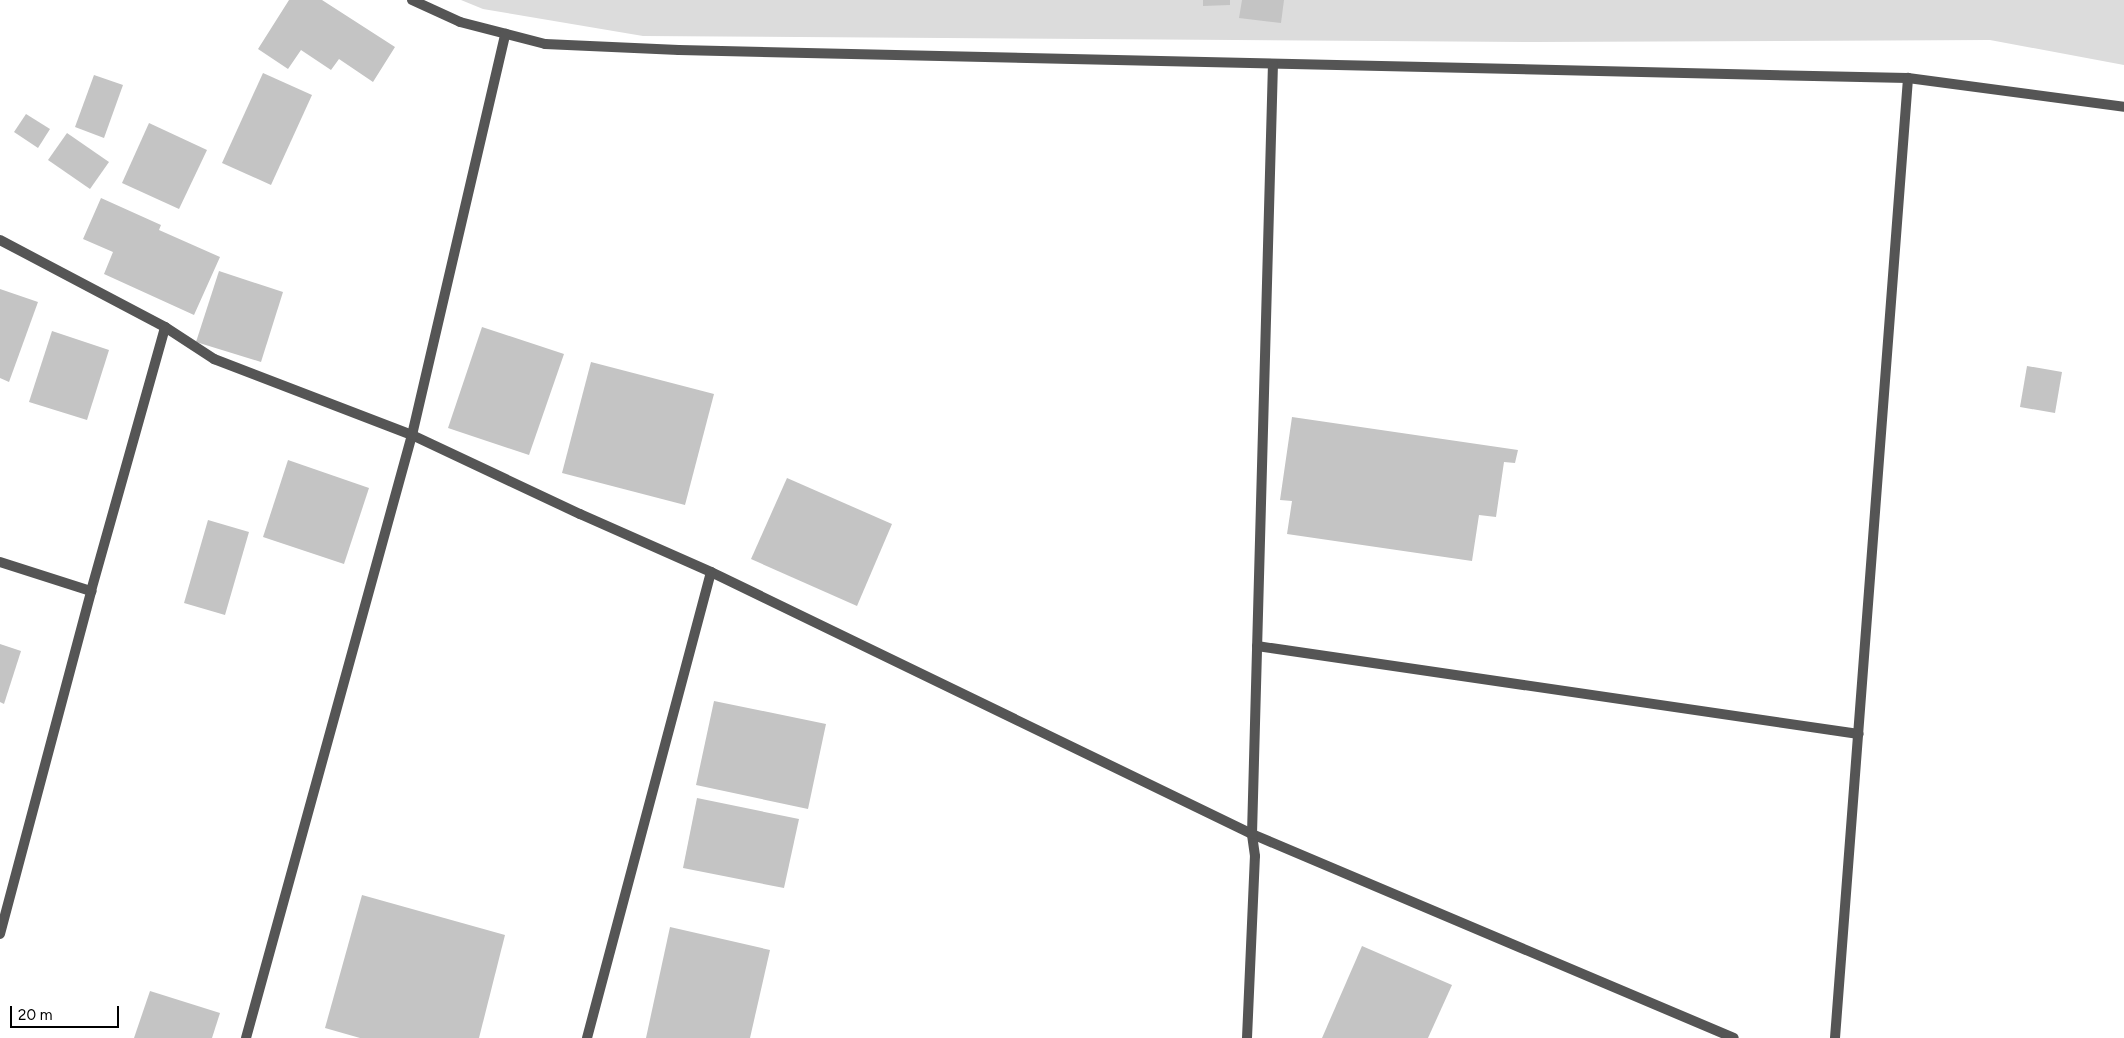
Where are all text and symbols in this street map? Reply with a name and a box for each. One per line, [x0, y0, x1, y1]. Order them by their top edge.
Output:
scale bar [12, 996, 121, 1028]
text: 20 m [18, 1006, 52, 1024]

